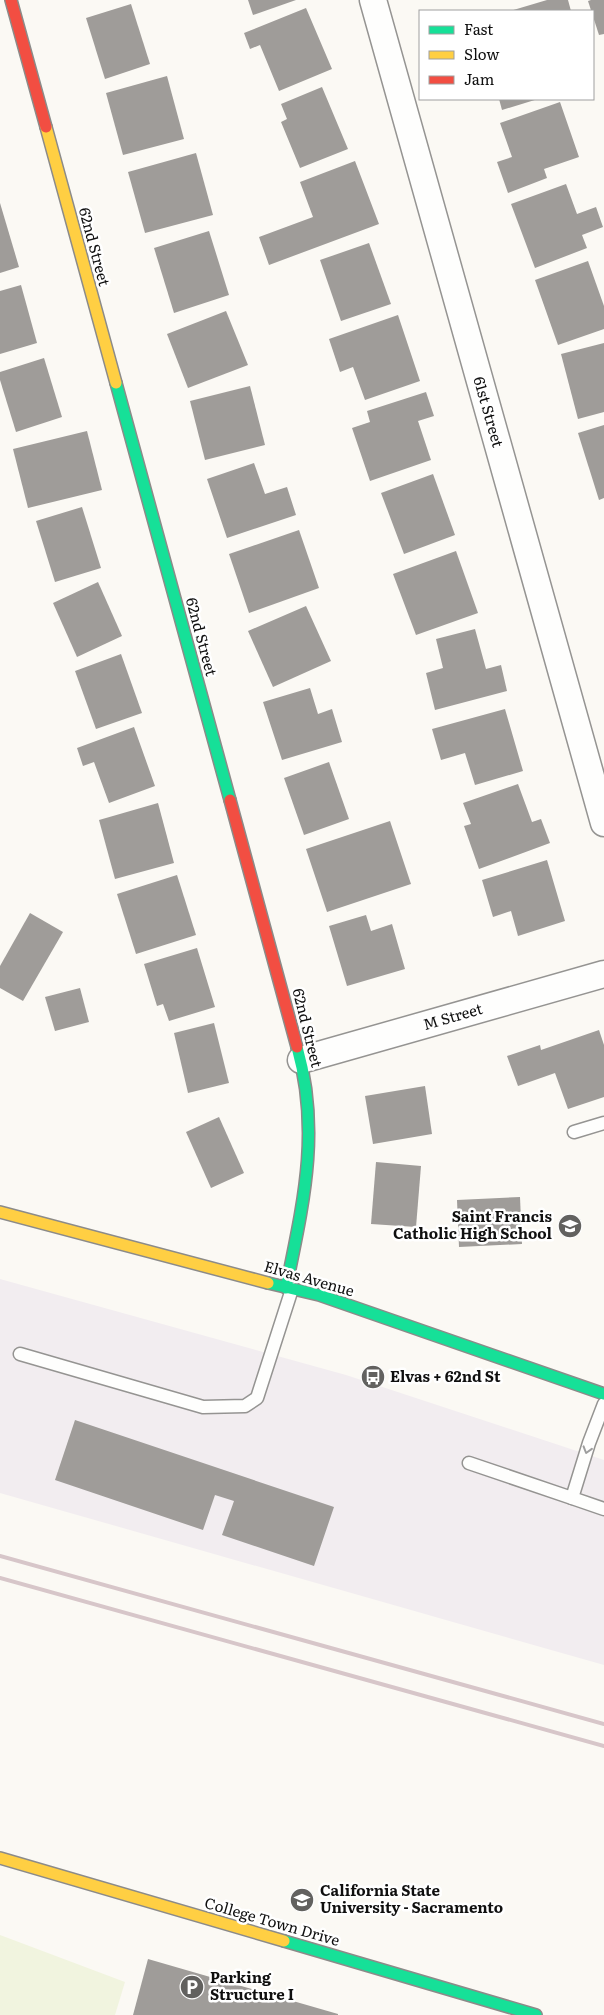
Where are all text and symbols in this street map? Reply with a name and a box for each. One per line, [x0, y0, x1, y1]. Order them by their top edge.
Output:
legend [419, 10, 594, 100]
text: Fast [464, 17, 493, 40]
text: Slow [464, 42, 499, 65]
text: Jam [464, 67, 495, 90]
street label: 62nd Street [74, 205, 117, 289]
street label: 61st Street [468, 373, 511, 450]
street label: 62nd Street [181, 595, 224, 679]
street label: 62nd Street [288, 986, 329, 1070]
street label: M Street [420, 996, 485, 1035]
place label: Saint Francis Catholic High School [393, 1204, 553, 1244]
school or university icon: Saint Francis Catholic High School [557, 1213, 583, 1239]
street label: Elvas Avenue [262, 1254, 358, 1301]
bus stop icon: Elvas + 62nd St [360, 1364, 386, 1390]
place label: Elvas + 62nd St [390, 1364, 501, 1387]
one-way arrow [583, 1446, 593, 1454]
place label: California State University - Sacramento [320, 1878, 503, 1918]
school or university icon: California State University - Sacramento [289, 1887, 315, 1913]
street label: College Town Drive [202, 1890, 343, 1951]
place label: Parking Structure I [210, 1965, 294, 2005]
parking icon: Parking Structure I [179, 1974, 205, 2000]

